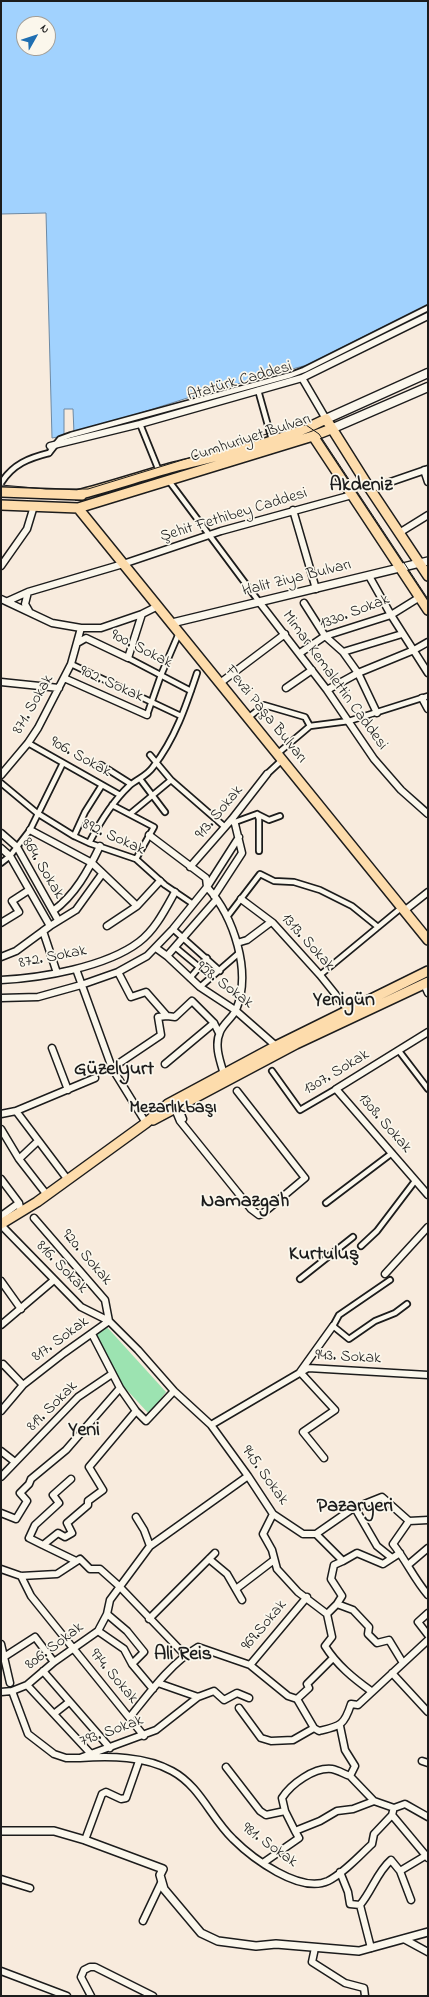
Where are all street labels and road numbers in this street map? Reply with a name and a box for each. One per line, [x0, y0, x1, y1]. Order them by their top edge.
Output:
street label: Atatürk Caddesi [185, 358, 295, 406]
street label: Cumhuriyet Bulvarı [188, 410, 314, 468]
street label: Şehit Fethibey Caddesi [158, 484, 310, 548]
street label: Halit Ziya Bulvarı [241, 556, 353, 602]
street label: 1330. Sokak [317, 591, 393, 635]
street label: Mimar Kemalettin Caddesi [277, 608, 391, 754]
street label: 900. Sokak [107, 626, 175, 674]
street label: 902. Sokak [76, 662, 146, 708]
street label: Fevzi Paşa Bulvarı [220, 662, 310, 768]
street label: 871. Sokak [9, 672, 59, 738]
street label: 906. Sokak [46, 733, 114, 783]
street label: 913. Sokak [192, 782, 248, 844]
street label: 892. Sokak [79, 816, 147, 860]
street label: 864. Sokak [16, 835, 68, 903]
street label: 1313. Sokak [276, 910, 338, 976]
street label: 872. Sokak [18, 942, 88, 974]
street label: 928. Sokak [192, 958, 256, 1014]
street label: 1307. Sokak [301, 1046, 373, 1100]
street label: 1308. Sokak [353, 1090, 415, 1158]
street label: 920. Sokak [57, 1226, 115, 1290]
street label: 816. Sokak [31, 1238, 91, 1298]
street label: 817. Sokak [29, 1313, 93, 1367]
street label: 943. Sokak [315, 1347, 381, 1369]
street label: 819. Sokak [24, 1378, 82, 1436]
street label: 945. Sokak [236, 1443, 292, 1509]
street label: 969.Sokak [238, 1597, 292, 1655]
street label: 806. Sokak [22, 1619, 88, 1675]
street label: 974. Sokak [84, 1646, 142, 1708]
street label: 793. Sokak [78, 1712, 146, 1752]
street label: 981. Sokak [237, 1819, 301, 1873]

